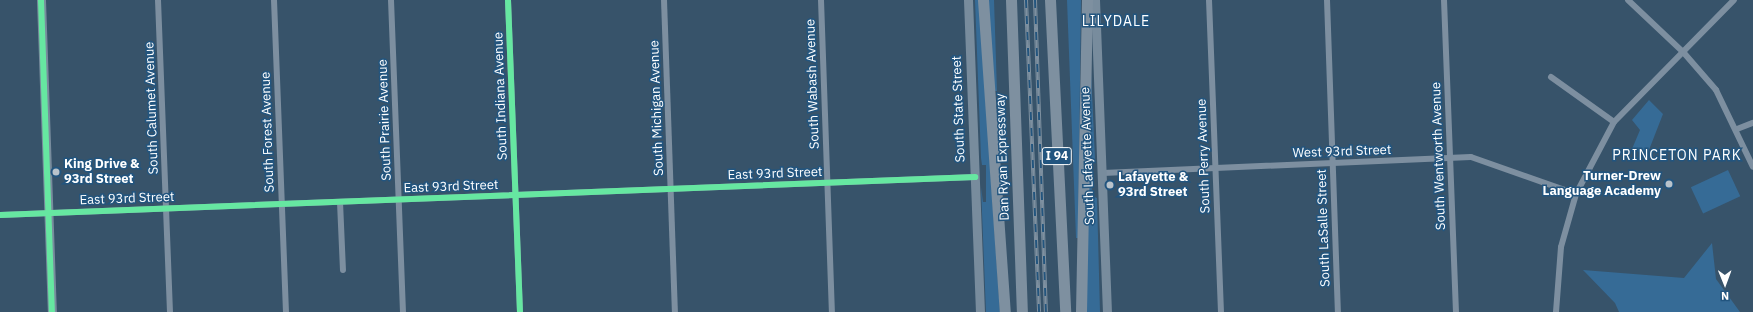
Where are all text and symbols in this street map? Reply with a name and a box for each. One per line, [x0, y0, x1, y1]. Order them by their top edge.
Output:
district label: LILYDALE [1082, 13, 1150, 29]
street label: South Wabash Avenue [803, 19, 823, 149]
street label: South Indiana Avenue [491, 32, 511, 160]
street label: South Michigan Avenue [647, 40, 667, 176]
street label: South Calumet Avenue [142, 41, 162, 175]
street label: South State Street [949, 55, 969, 163]
street label: South Prairie Avenue [375, 59, 395, 181]
street label: South Forest Avenue [258, 71, 278, 193]
street label: South Wentworth Avenue [1429, 82, 1449, 230]
street label: South Lafayette Avenue [1078, 87, 1098, 225]
street label: Dan Ryan Expressway [993, 93, 1013, 221]
street label: South Perry Avenue [1194, 98, 1214, 214]
street label: West 93rd Street [1292, 142, 1392, 162]
road number: I 94 [1041, 146, 1073, 166]
district label: PRINCETON PARK [1612, 147, 1742, 163]
place label: King Drive & 93rd Street [64, 157, 139, 188]
street label: East 93rd Street [727, 165, 823, 183]
marker: King Drive & 93rd Street [51, 167, 61, 177]
street label: South LaSalle Street [1314, 169, 1334, 287]
place label: Turner-Drew Language Academy [1542, 169, 1661, 200]
place label: Lafayette & 93rd Street [1118, 170, 1188, 201]
street label: East 93rd Street [403, 178, 499, 196]
marker: Turner-Drew Language Academy [1664, 179, 1674, 189]
marker: Lafayette & 93rd Street [1105, 180, 1115, 190]
street label: East 93rd Street [79, 190, 175, 208]
north arrow [1705, 264, 1745, 304]
text: N [1721, 289, 1729, 303]

